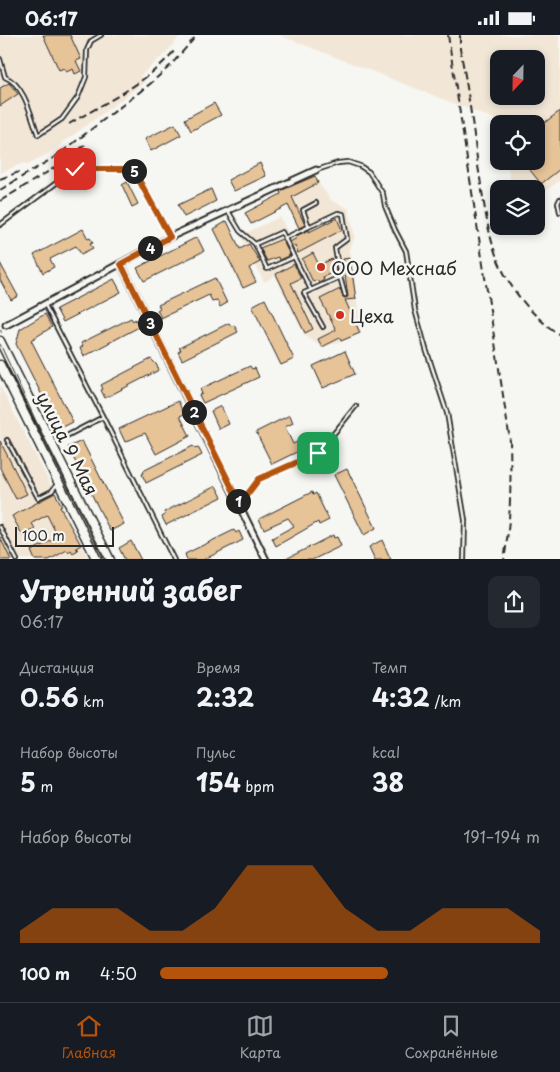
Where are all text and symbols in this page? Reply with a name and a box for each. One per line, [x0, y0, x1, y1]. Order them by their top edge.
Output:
text: 06:17 [25, 4, 78, 32]
north arrow [490, 50, 545, 105]
map controls [490, 50, 545, 235]
button: locate [490, 115, 545, 170]
pin [54, 148, 96, 190]
icon: check [61, 155, 89, 183]
pin: 5 [122, 159, 146, 183]
text: 5 [130, 161, 139, 182]
button: layers [490, 180, 545, 235]
pin: 4 [138, 235, 162, 261]
text: 4 [146, 238, 155, 259]
place label: ООО Мехснаб [331, 254, 457, 281]
marker: ООО Мехснаб [315, 261, 327, 273]
place label: Цеха [350, 302, 394, 329]
marker: Цеха [334, 309, 346, 321]
pin: 3 [138, 311, 162, 335]
text: 3 [146, 313, 155, 334]
street label: улица 9 Мая [30, 386, 106, 500]
pin: 2 [182, 399, 206, 425]
text: 2 [190, 402, 199, 423]
pin [297, 432, 339, 474]
icon: arrive [304, 439, 332, 467]
pin: 1 [226, 489, 250, 513]
text: 1 [235, 491, 242, 512]
scale bar [15, 525, 114, 548]
text: 100 m [22, 525, 65, 546]
text: Утренний забег [20, 568, 241, 611]
button: share [488, 576, 540, 628]
text: 06:17 [20, 609, 63, 633]
text: Дистанция [20, 657, 94, 678]
text: Время [196, 657, 241, 678]
text: Темп [372, 657, 407, 678]
text: 0.56 [20, 678, 79, 716]
text: 2:32 [196, 678, 254, 716]
text: 4:32 [372, 678, 430, 716]
text: km [79, 691, 104, 712]
text: /km [430, 691, 461, 712]
text: Набор высоты [20, 742, 118, 763]
text: Пульс [196, 742, 236, 763]
text: kcal [372, 742, 400, 763]
text: 5 [20, 763, 36, 801]
text: 154 [196, 763, 241, 801]
text: 38 [372, 763, 404, 801]
text: m [36, 776, 53, 797]
text: bpm [241, 776, 275, 797]
text: Набор высоты [20, 824, 132, 848]
text: 191–194 m [463, 824, 540, 848]
text: 100 m [20, 961, 70, 985]
text: 4:50 [100, 961, 137, 985]
tab: Главная [62, 1012, 116, 1063]
tab: Карта [240, 1012, 281, 1063]
tab: Сохранённые [405, 1012, 498, 1063]

